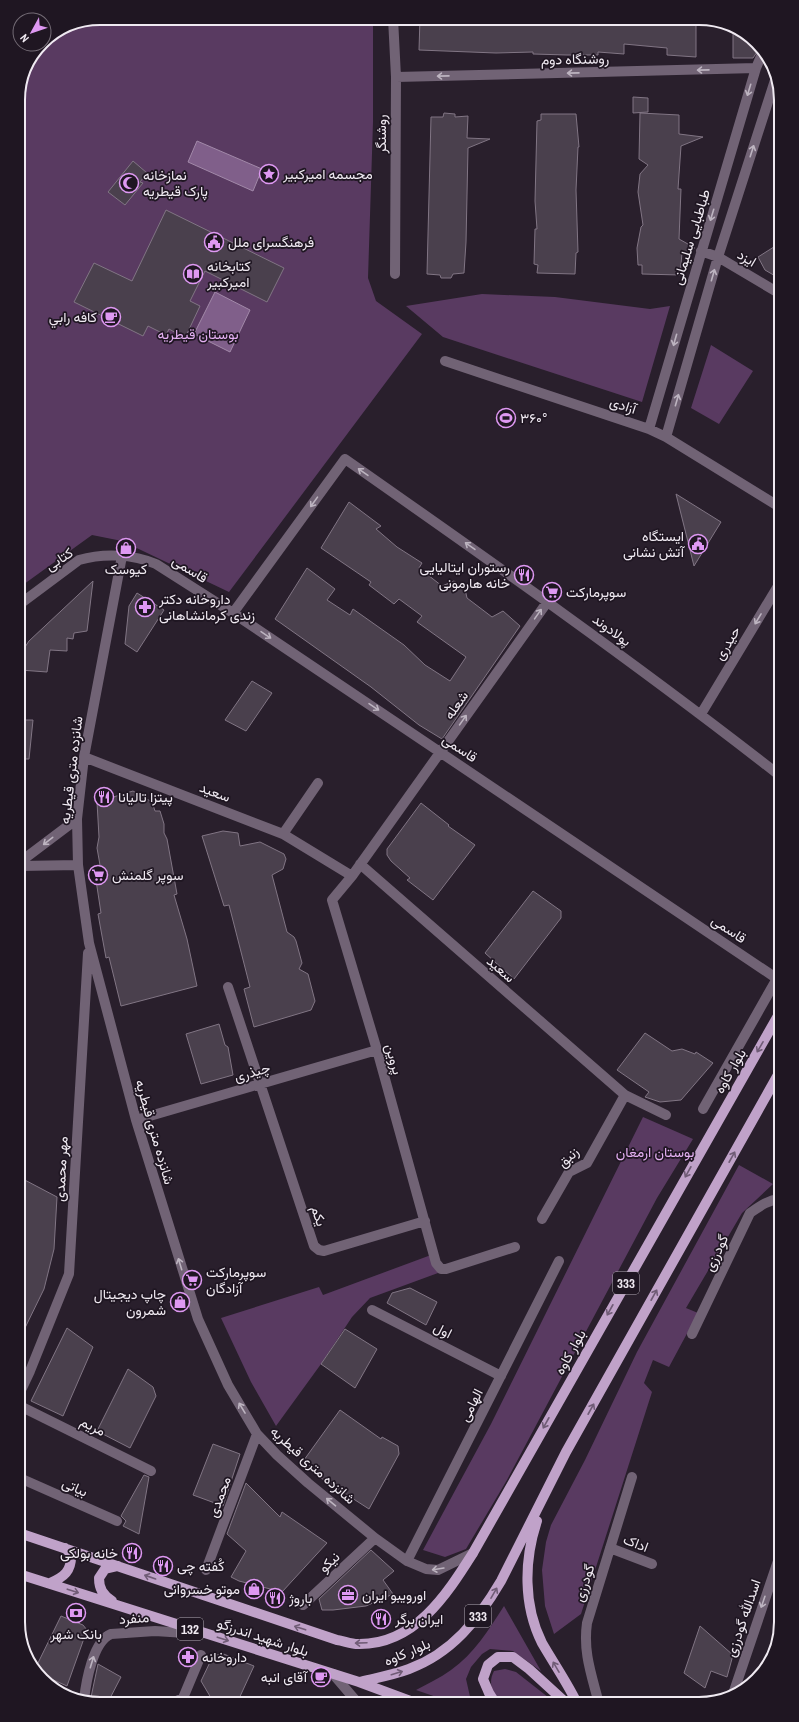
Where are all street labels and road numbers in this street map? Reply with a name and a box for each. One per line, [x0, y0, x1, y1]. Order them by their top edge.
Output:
street label: روشنگاه دوم [541, 49, 610, 69]
street label: روشنگر [372, 114, 390, 155]
street label: طباطبایی سلیمانی [668, 187, 714, 287]
street label: ایزد [734, 245, 760, 271]
street label: آزادی [607, 392, 640, 418]
street label: کتابی [42, 543, 76, 575]
street label: قاسمی [169, 551, 211, 587]
street label: پولادوند [588, 610, 635, 651]
street label: حیدری [710, 623, 744, 663]
street label: شعله [440, 687, 472, 723]
street label: شانزده متری قیطریه [55, 715, 87, 825]
street label: قاسمی [439, 730, 481, 766]
street label: سعید [197, 778, 233, 806]
street label: قاسمی [708, 911, 750, 947]
street label: سعید [483, 952, 519, 986]
street label: پروین [380, 1042, 407, 1077]
street label: بلوار کاوه [710, 1045, 750, 1097]
street label: چیذری [232, 1058, 272, 1087]
street label: شانزده متری قیطریه [131, 1077, 179, 1187]
street label: مهر محمدی [50, 1136, 72, 1202]
street label: زنبق [554, 1143, 583, 1171]
street label: یکم [307, 1204, 331, 1228]
street label: گودرزی [700, 1232, 732, 1274]
road number: 333 [613, 1272, 639, 1294]
street label: اول [430, 1318, 455, 1343]
street label: بلوار کاوه [550, 1326, 590, 1378]
street label: الهامی [455, 1385, 487, 1425]
street label: مریم [77, 1412, 109, 1440]
street label: شانزده متری قیطریه [267, 1422, 359, 1508]
street label: بیاتی [59, 1473, 91, 1501]
street label: محمدی [203, 1474, 235, 1520]
street label: اداک [621, 1530, 651, 1556]
street label: نیکو [315, 1548, 343, 1576]
street label: گودرزی [570, 1562, 598, 1604]
street label: اسدالله گودرزی [721, 1577, 765, 1659]
road number: 333 [465, 1605, 491, 1627]
street label: منفرد [118, 1608, 150, 1628]
street label: بلوار شهید اندرزگو [215, 1614, 311, 1660]
road number: 132 [177, 1618, 203, 1640]
street label: بلوار کاوه [381, 1634, 433, 1670]

